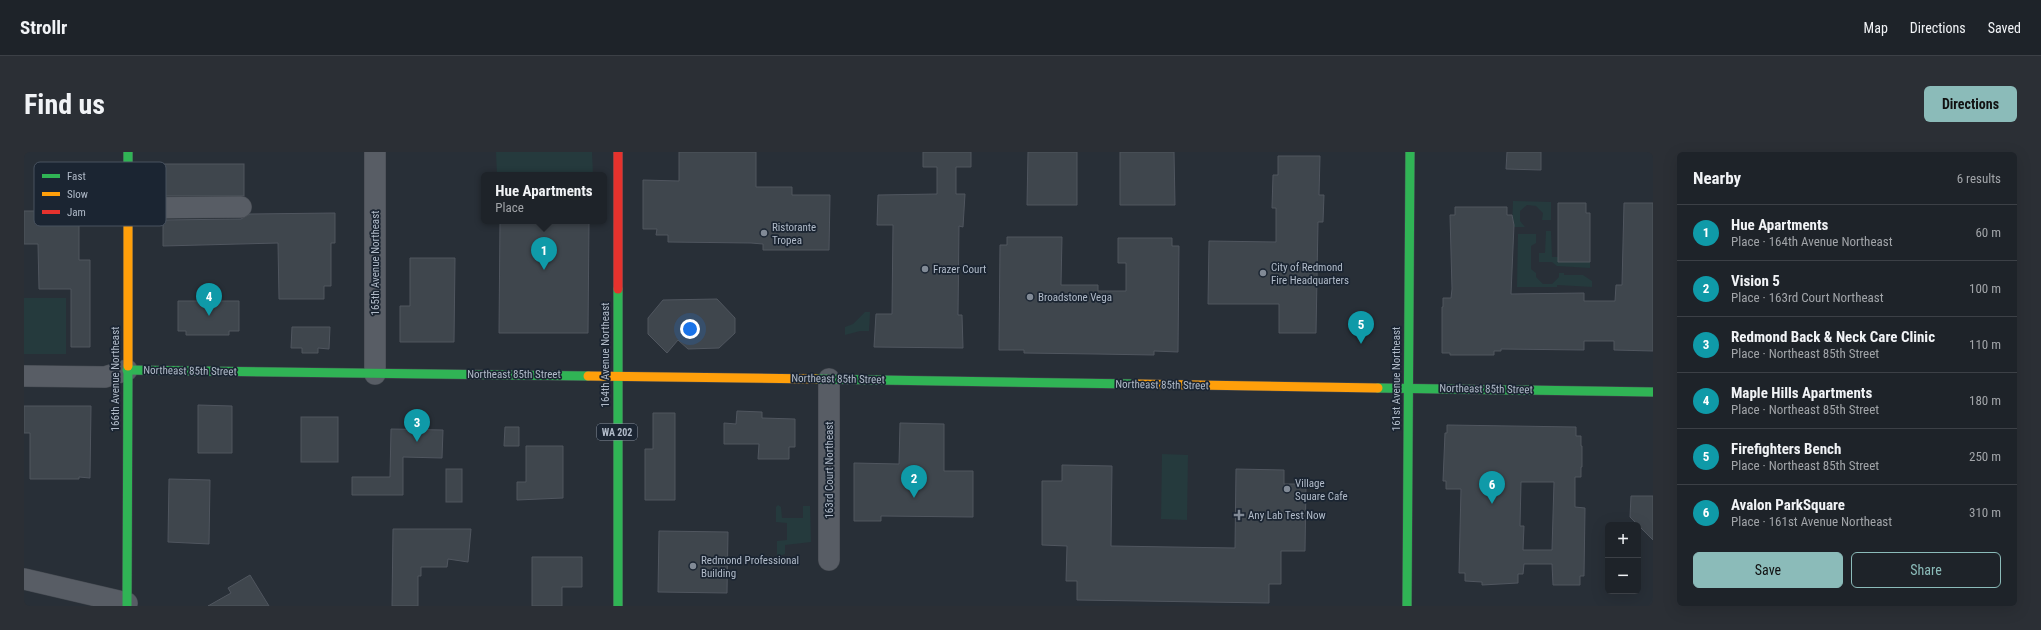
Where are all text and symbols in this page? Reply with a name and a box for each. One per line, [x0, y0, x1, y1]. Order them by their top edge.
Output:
text: Strollr [20, 16, 67, 39]
text: Map [1864, 20, 1888, 36]
text: Directions [1910, 20, 1966, 36]
text: Saved [1988, 20, 2021, 36]
button: Directions [1924, 86, 2017, 122]
text: Find us [24, 88, 105, 121]
legend [34, 162, 166, 226]
text: Nearby [1693, 168, 1741, 188]
text: Fast [67, 170, 86, 183]
text: 6 results [1957, 171, 2001, 186]
popup [481, 172, 607, 224]
text: Hue Apartments [495, 182, 593, 200]
text: Slow [67, 188, 88, 201]
text: Place [495, 200, 524, 215]
text: Jam [67, 206, 86, 219]
street label: 165th Avenue Northeast [369, 211, 382, 315]
text: Hue Apartments [1731, 216, 1828, 234]
place label: Ristorante Tropea [772, 221, 816, 247]
text: 1 [1703, 225, 1709, 240]
text: 60 m [1975, 225, 2001, 240]
marker: Ristorante Tropea [759, 228, 769, 238]
text: Place · 164th Avenue Northeast [1731, 234, 1893, 249]
pin: 1 [531, 237, 557, 270]
place label: City of Redmond Fire Headquarters [1271, 261, 1349, 287]
place label: Frazer Court [933, 263, 986, 276]
marker: Frazer Court [920, 264, 930, 274]
marker: City of Redmond Fire Headquarters [1258, 268, 1268, 278]
text: Vision 5 [1731, 272, 1780, 290]
text: 2 [1703, 281, 1709, 296]
text: 100 m [1969, 281, 2001, 296]
pin: 4 [196, 283, 222, 316]
text: Place · 163rd Court Northeast [1731, 290, 1884, 305]
place label: Broadstone Vega [1038, 291, 1112, 304]
marker: Broadstone Vega [1025, 292, 1035, 302]
street label: 164th Avenue Northeast [599, 303, 612, 407]
pin: 5 [1348, 311, 1374, 344]
your location [680, 319, 700, 339]
street label: 166th Avenue Northeast [109, 327, 122, 431]
street label: 161st Avenue Northeast [1390, 327, 1403, 431]
text: Redmond Back & Neck Care Clinic [1731, 328, 1935, 346]
text: 3 [1703, 337, 1709, 352]
text: 110 m [1969, 337, 2001, 352]
text: Place · Northeast 85th Street [1731, 346, 1879, 361]
street label: Northeast 85th Street [143, 364, 237, 378]
street label: Northeast 85th Street [467, 368, 561, 381]
street label: Northeast 85th Street [791, 372, 885, 386]
street label: Northeast 85th Street [1115, 378, 1209, 392]
street label: Northeast 85th Street [1439, 382, 1533, 396]
text: Maple Hills Apartments [1731, 384, 1872, 402]
text: 4 [1703, 393, 1709, 408]
text: 180 m [1969, 393, 2001, 408]
text: Place · Northeast 85th Street [1731, 402, 1879, 417]
pin: 3 [404, 409, 430, 442]
street label: 163rd Court Northeast [823, 421, 836, 519]
road number: WA 202 [597, 424, 637, 440]
text: Firefighters Bench [1731, 440, 1841, 458]
text: 5 [1703, 449, 1709, 464]
text: 250 m [1969, 449, 2001, 464]
text: Place · Northeast 85th Street [1731, 458, 1879, 473]
pin: 2 [901, 465, 927, 498]
pin: 6 [1479, 471, 1505, 504]
place label: Village Square Cafe [1295, 477, 1348, 503]
marker: Village Square Cafe [1282, 484, 1292, 494]
text: Avalon ParkSquare [1731, 496, 1845, 514]
text: 6 [1703, 505, 1709, 520]
text: 310 m [1969, 505, 2001, 520]
marker: Any Lab Test Now [1233, 509, 1245, 521]
place label: Any Lab Test Now [1248, 509, 1326, 522]
text: Place · 161st Avenue Northeast [1731, 514, 1892, 529]
map controls [1605, 522, 1641, 594]
button: + [1605, 522, 1641, 558]
button: Save [1693, 552, 1843, 588]
button: Share [1851, 552, 2001, 588]
place label: Redmond Professional Building [701, 554, 799, 580]
button: − [1605, 558, 1641, 594]
marker: Redmond Professional Building [688, 561, 698, 571]

